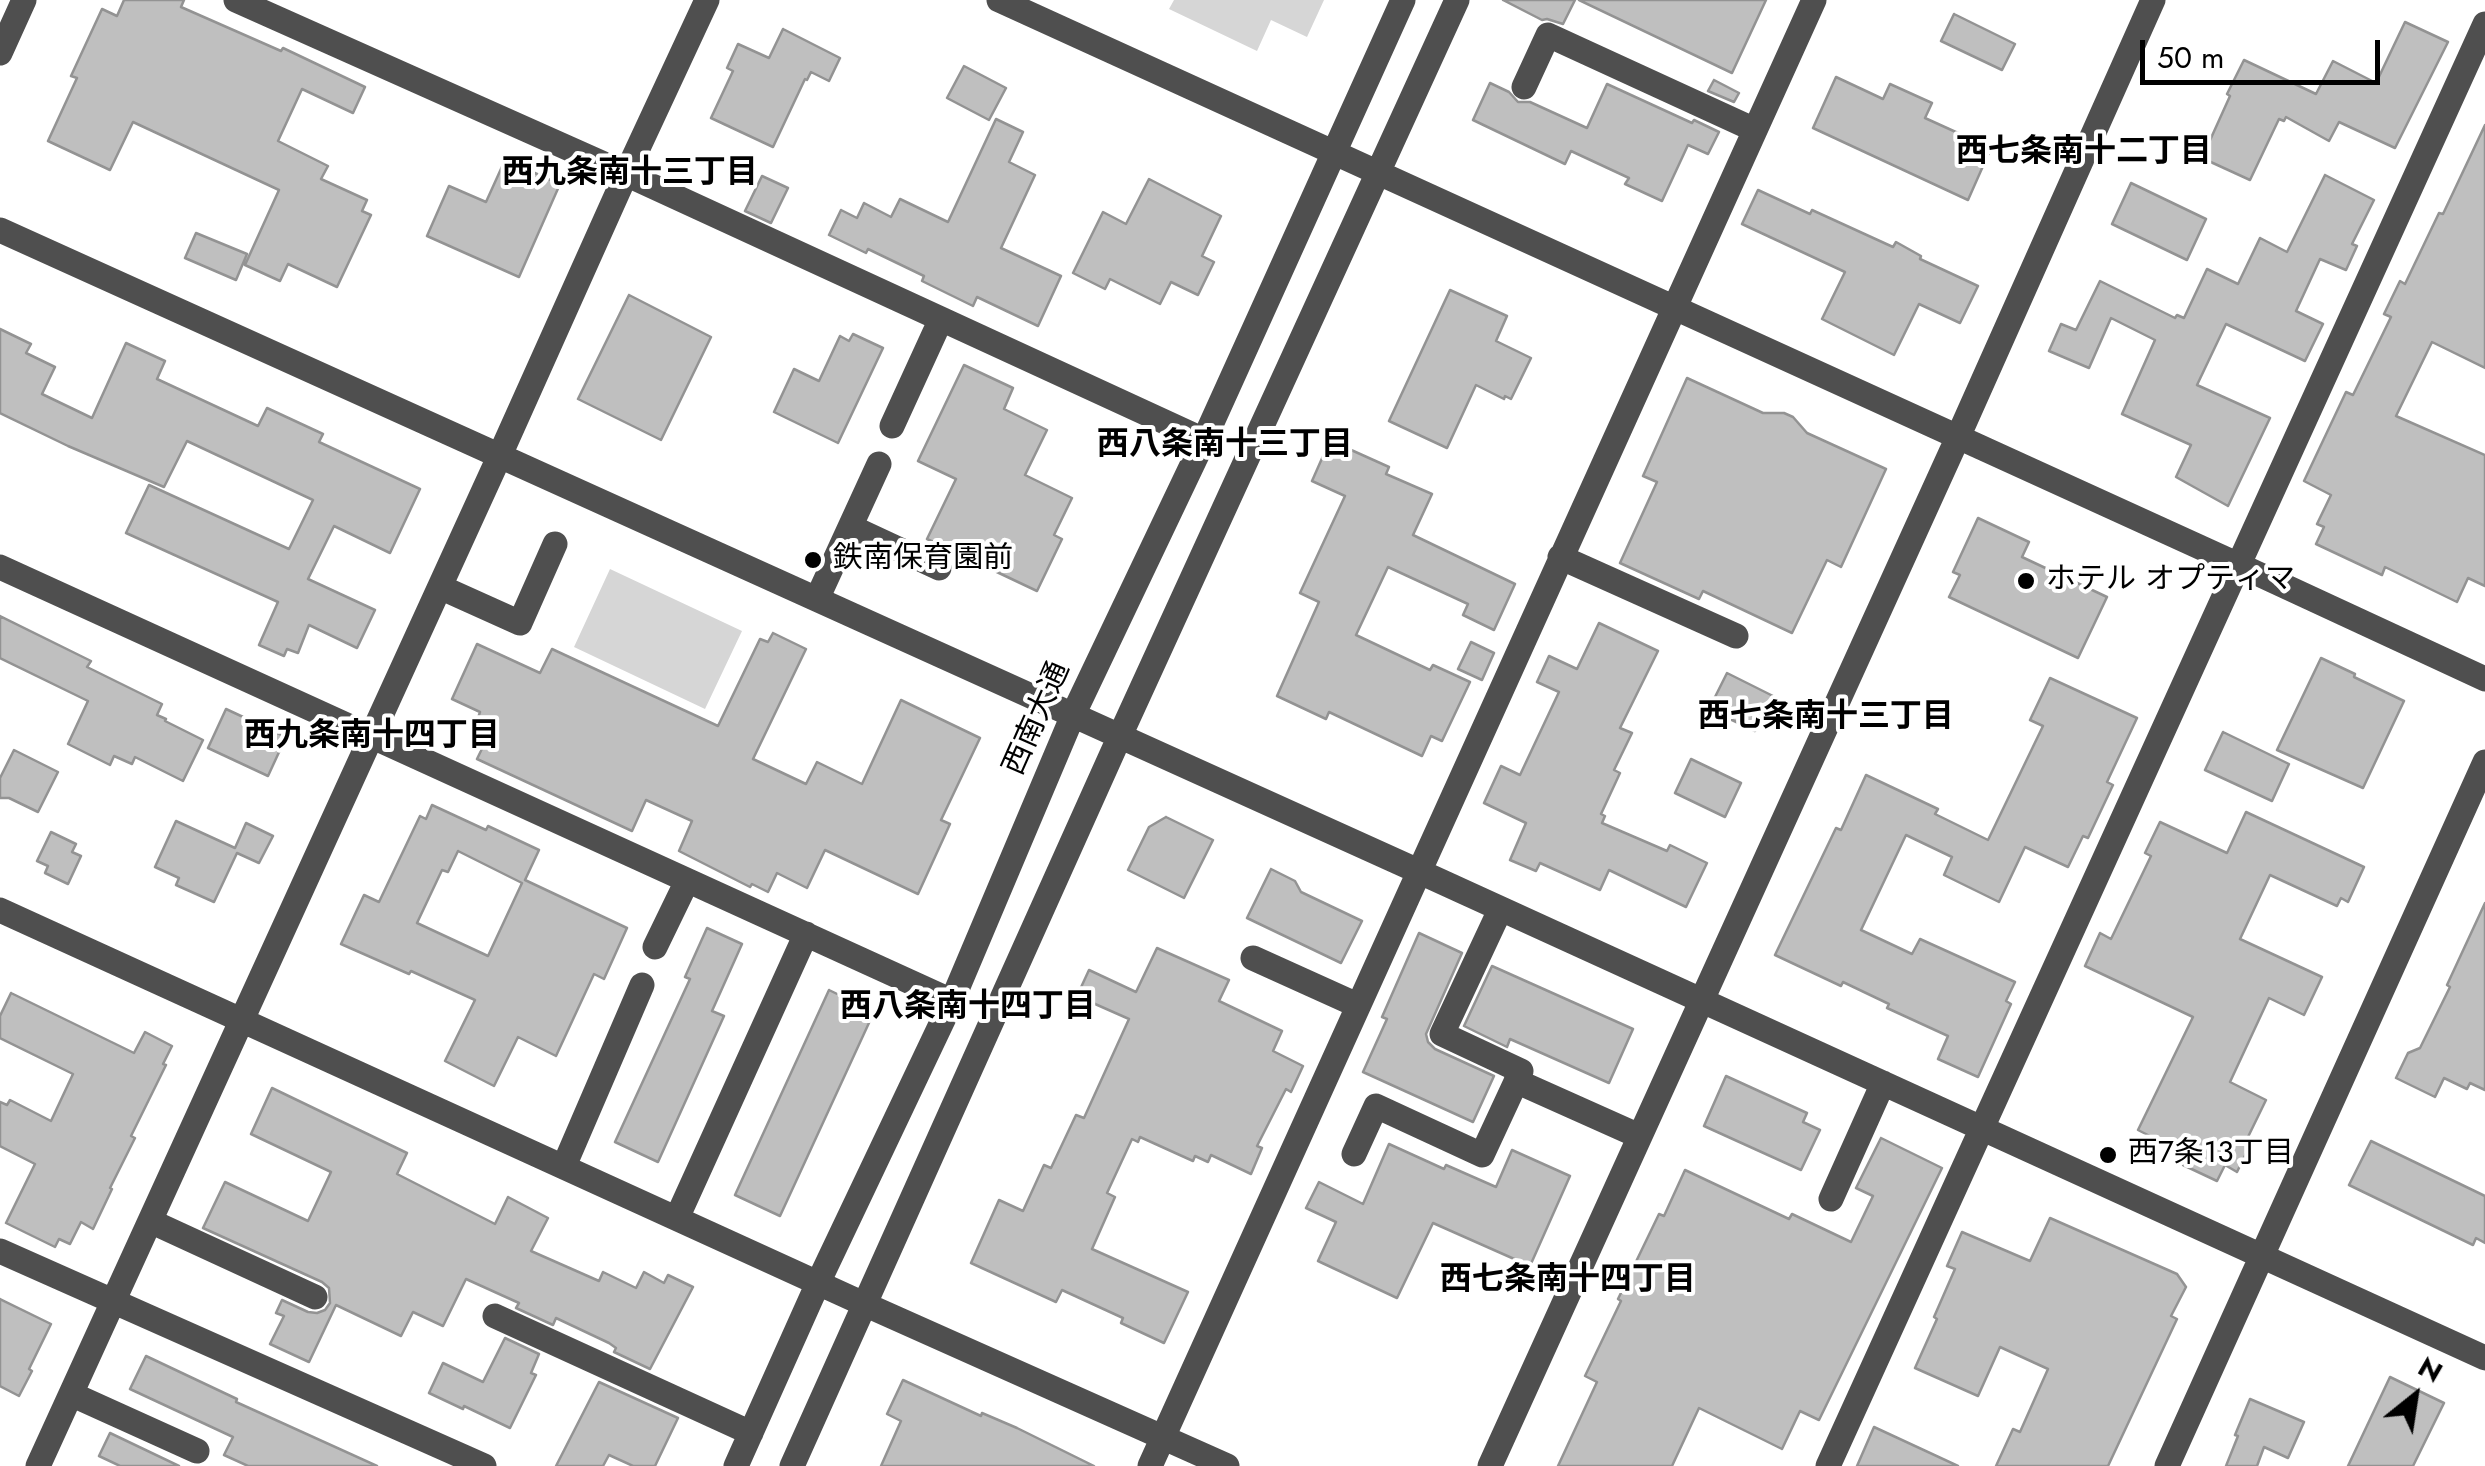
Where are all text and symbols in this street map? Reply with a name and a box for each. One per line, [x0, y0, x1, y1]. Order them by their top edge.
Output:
scale bar [2145, 20, 2385, 82]
text: 50 m [2157, 36, 2224, 79]
district label: 西七条南十二丁目 [1956, 134, 2212, 172]
district label: 西九条南十三丁目 [502, 155, 758, 193]
district label: 西八条南十三丁目 [1097, 427, 1353, 465]
place label: 鉄南保育園前 [833, 542, 1013, 578]
marker: 鉄南保育園前 [802, 549, 824, 571]
place label: ホテル オプティマ [2046, 563, 2295, 599]
marker: ホテル オプティマ [2015, 570, 2037, 592]
street label: 西南大通 [997, 657, 1079, 781]
district label: 西七条南十三丁目 [1698, 699, 1954, 737]
district label: 西九条南十四丁目 [244, 718, 500, 756]
district label: 西八条南十四丁目 [840, 989, 1096, 1027]
place label: 西7条13丁目 [2128, 1137, 2294, 1173]
marker: 西7条13丁目 [2097, 1144, 2119, 1166]
district label: 西七条南十四丁目 [1440, 1262, 1696, 1300]
north arrow [2365, 1346, 2465, 1446]
text: N [2410, 1346, 2450, 1393]

